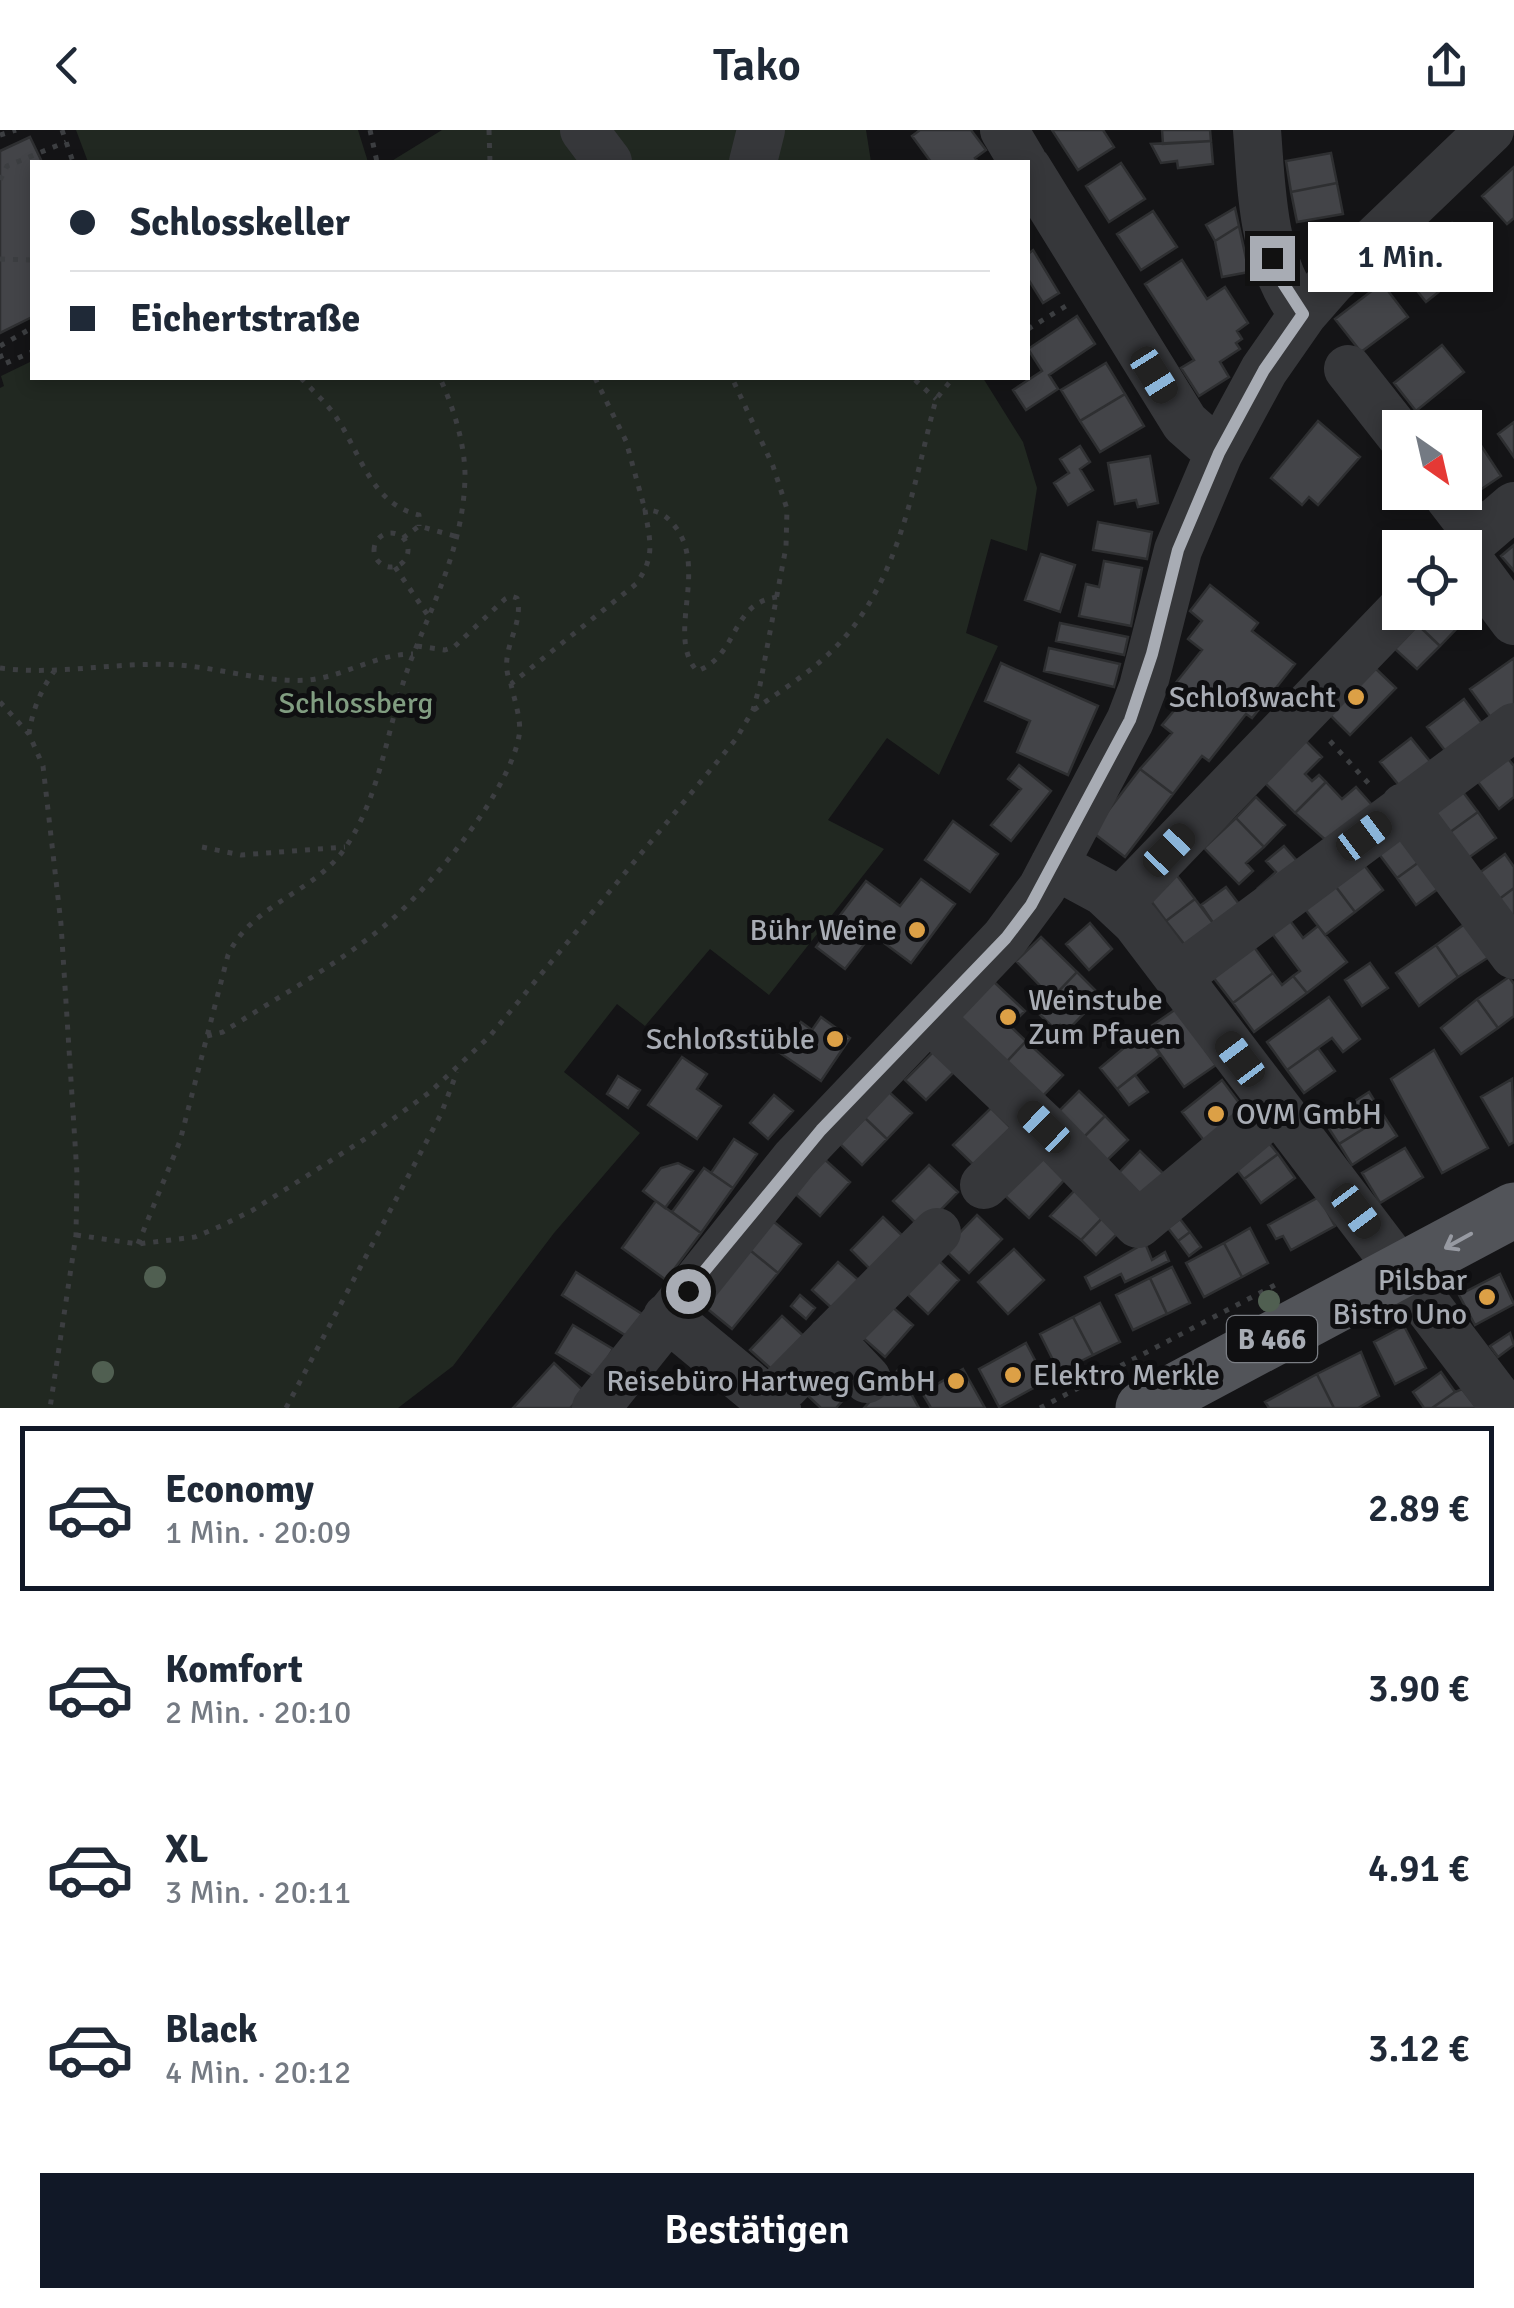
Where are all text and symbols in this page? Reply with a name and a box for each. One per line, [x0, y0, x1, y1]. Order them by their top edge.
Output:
icon: back [40, 38, 95, 93]
text: Tako [713, 38, 801, 93]
icon: share [1419, 38, 1474, 93]
text: Schlosskeller [130, 199, 350, 246]
callout: 1 Min. [1307, 223, 1492, 293]
route end [1250, 236, 1295, 281]
text: 1 Min. [1357, 237, 1444, 276]
text: Eichertstraße [130, 295, 361, 342]
car [1125, 342, 1183, 408]
north arrow [1382, 410, 1482, 510]
map controls [1382, 410, 1482, 630]
button: locate [1382, 530, 1482, 630]
place label: Schloßwacht [1169, 679, 1336, 716]
park label: Schlossberg [279, 685, 433, 722]
marker: Schloßwacht [1345, 686, 1367, 708]
car [1331, 806, 1397, 866]
car [1137, 818, 1201, 882]
place label: Bühr Weine [750, 912, 897, 949]
marker: Bühr Weine [906, 919, 928, 941]
place label: Weinstube Zum Pfauen [1028, 982, 1181, 1053]
marker: Weinstube Zum Pfauen [997, 1006, 1019, 1028]
place label: Schloßstüble [646, 1021, 815, 1058]
car [1210, 1026, 1270, 1092]
marker: Schloßstüble [824, 1028, 846, 1050]
car [1012, 1095, 1076, 1159]
place label: OVM GmbH [1236, 1096, 1382, 1133]
marker: OVM GmbH [1205, 1103, 1227, 1125]
car [1326, 1178, 1386, 1244]
one-way arrow [1443, 1231, 1473, 1251]
place label: Pilsbar Bistro Uno [1332, 1262, 1467, 1333]
route start [666, 1269, 711, 1314]
marker: Pilsbar Bistro Uno [1476, 1286, 1498, 1308]
road number: B 466 [1227, 1316, 1317, 1362]
place label: Elektro Merkle [1033, 1357, 1220, 1394]
place label: Reisebüro Hartweg GmbH [606, 1363, 936, 1400]
marker: Elektro Merkle [1002, 1364, 1024, 1386]
marker: Reisebüro Hartweg GmbH [945, 1370, 967, 1392]
icon: car [45, 1464, 135, 1554]
text: Economy [165, 1466, 314, 1513]
text: 2.89 € [1368, 1485, 1469, 1532]
text: 1 Min. · 20:09 [165, 1513, 351, 1552]
icon: car [45, 1644, 135, 1734]
text: Komfort [165, 1646, 303, 1693]
text: 3.90 € [1368, 1665, 1469, 1712]
text: 2 Min. · 20:10 [165, 1693, 351, 1732]
icon: car [45, 1824, 135, 1914]
text: XL [165, 1826, 208, 1873]
text: 4.91 € [1368, 1845, 1469, 1892]
text: 3 Min. · 20:11 [165, 1873, 351, 1912]
icon: car [45, 2004, 135, 2094]
text: Black [165, 2006, 258, 2053]
text: 3.12 € [1368, 2025, 1469, 2072]
text: 4 Min. · 20:12 [165, 2053, 351, 2092]
button: Bestätigen [40, 2173, 1474, 2288]

